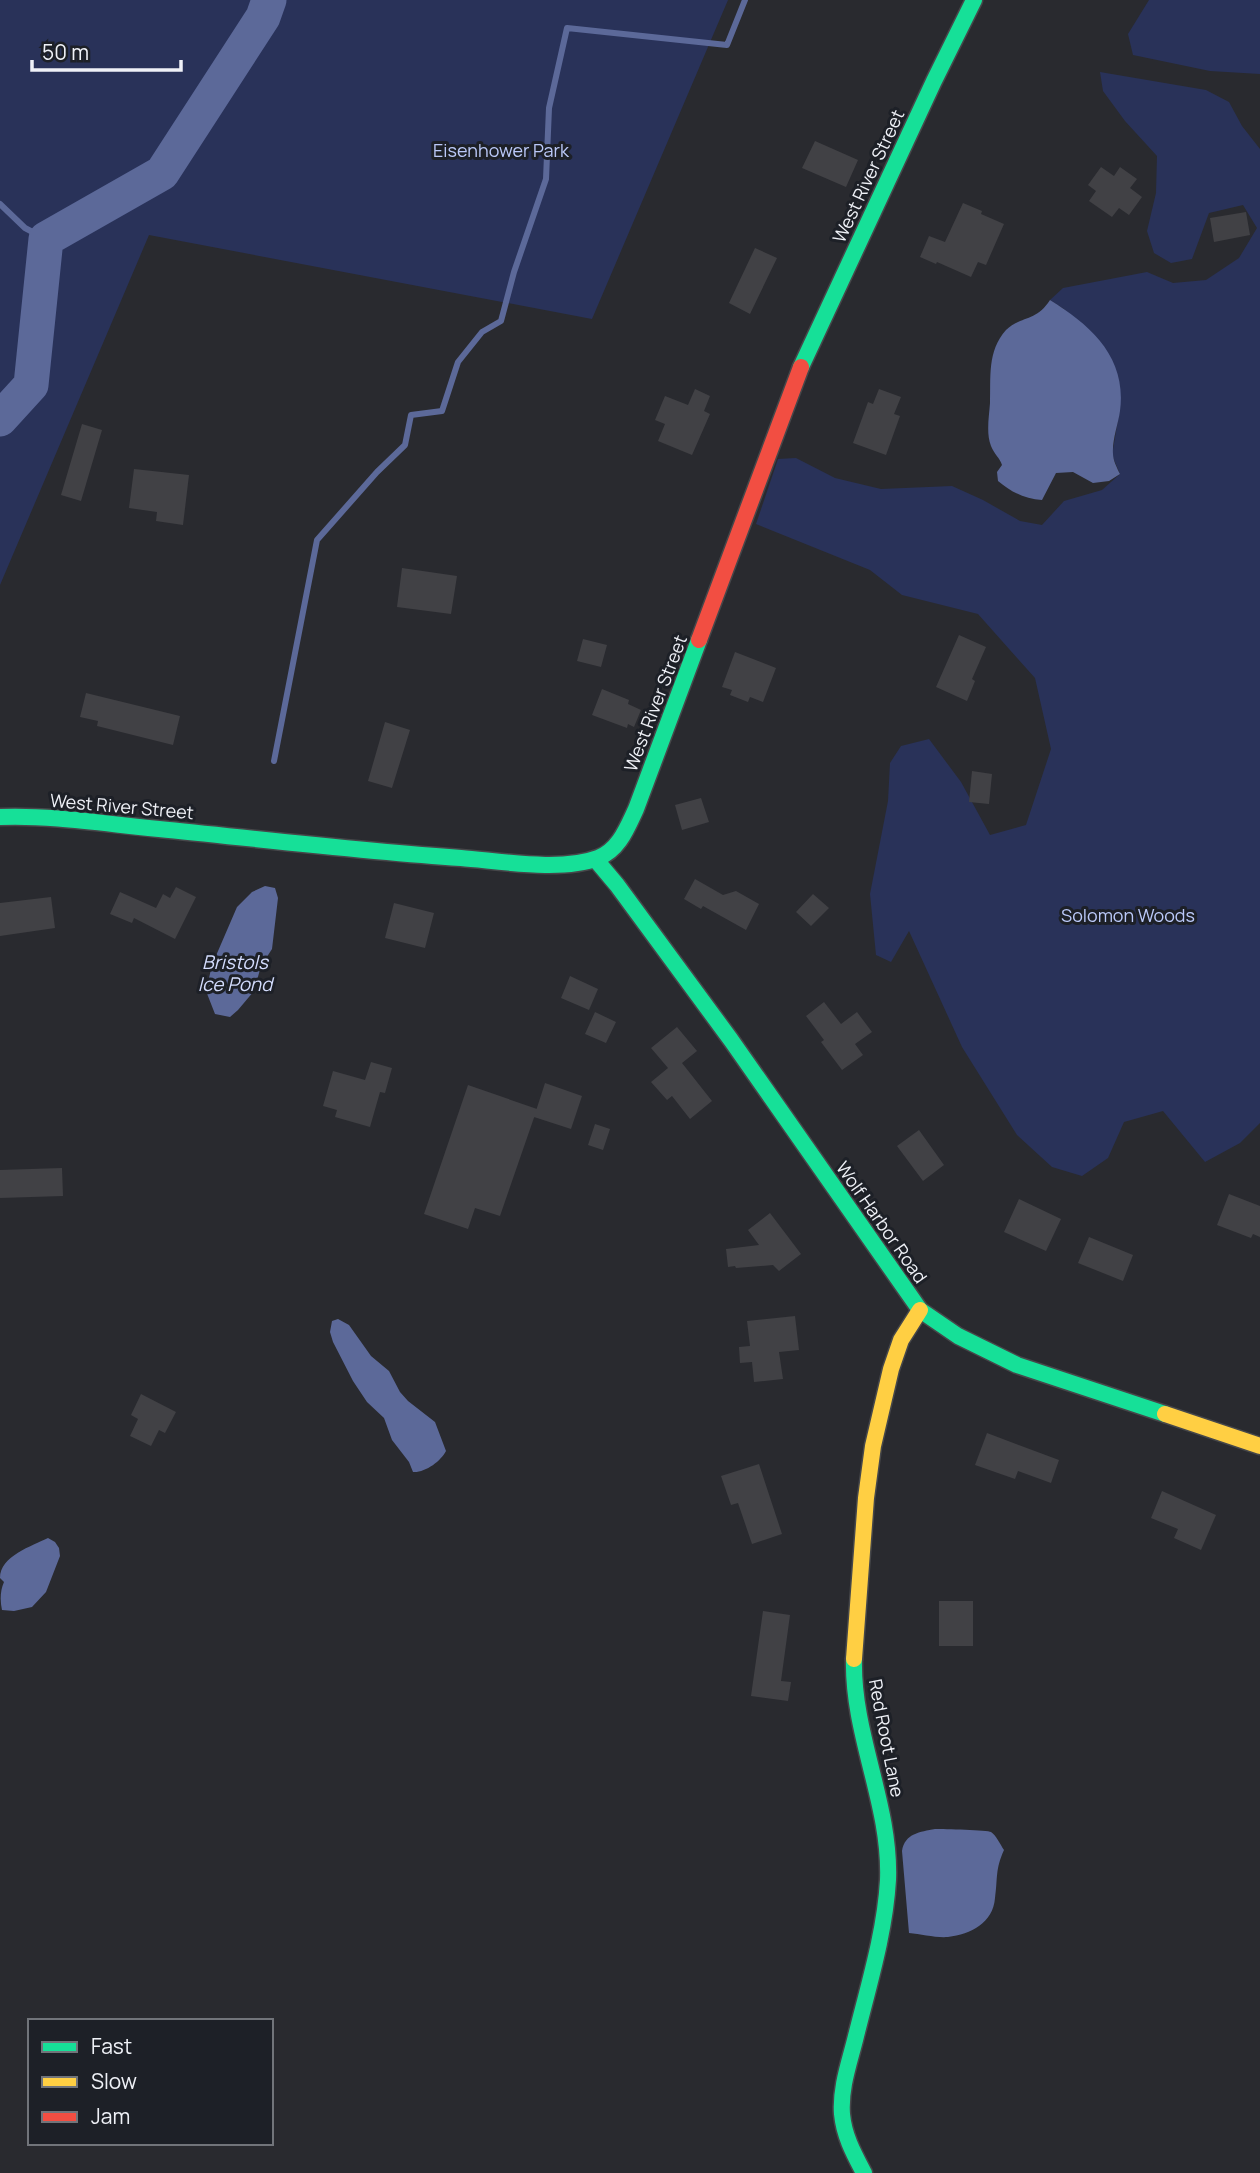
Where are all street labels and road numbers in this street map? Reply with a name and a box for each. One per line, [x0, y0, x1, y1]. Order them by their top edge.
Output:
street label: West River Street [827, 106, 909, 246]
street label: West River Street [618, 631, 692, 775]
street label: West River Street [49, 788, 195, 824]
street label: Wolf Harbor Road [831, 1156, 933, 1288]
street label: Red Root Lane [864, 1677, 910, 1799]

